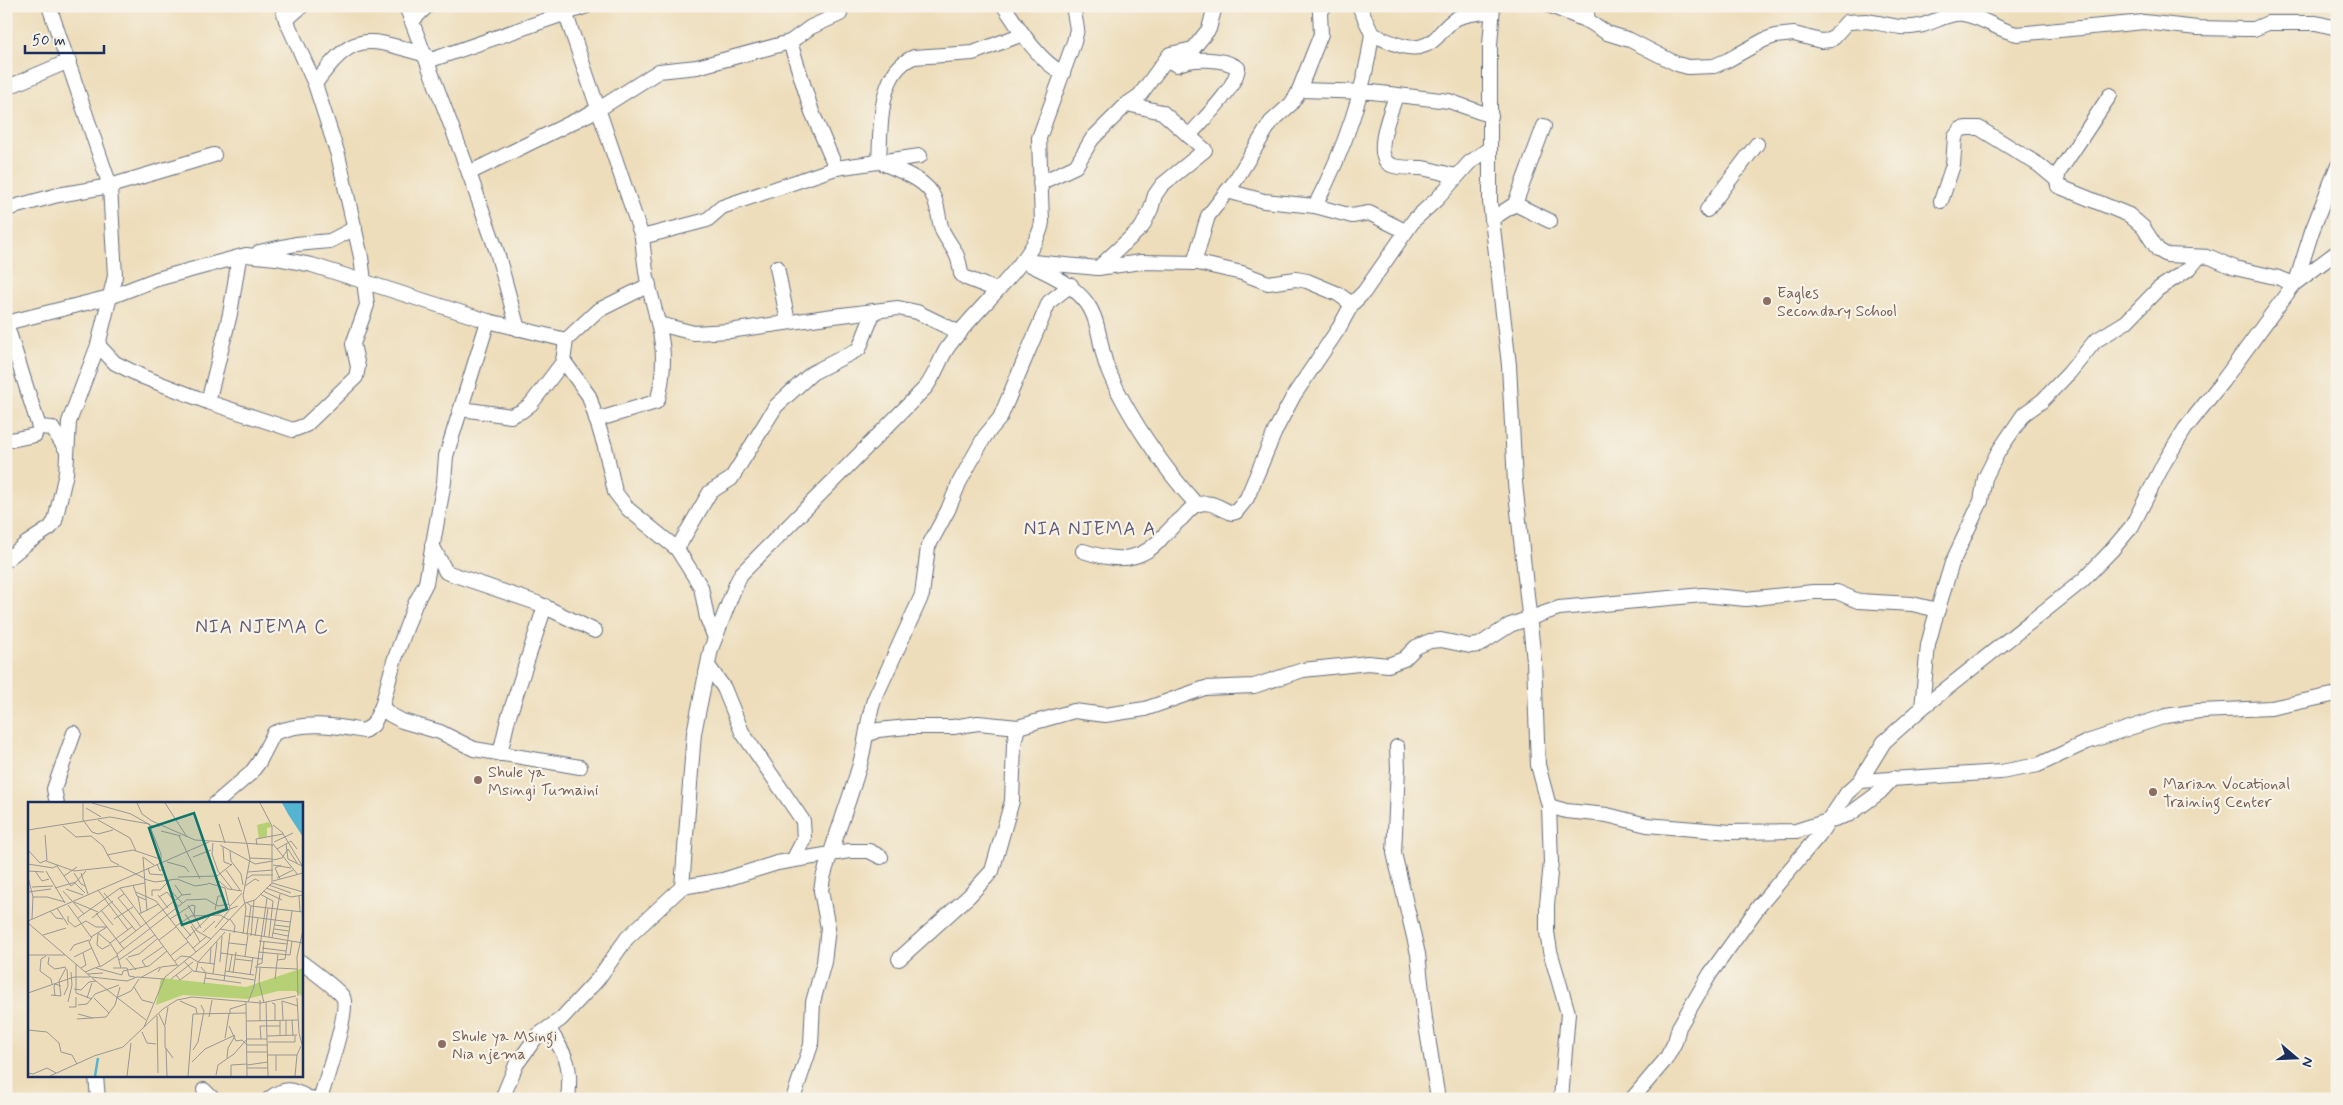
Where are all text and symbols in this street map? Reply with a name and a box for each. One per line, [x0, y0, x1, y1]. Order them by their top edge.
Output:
scale bar [25, 22, 104, 54]
text: 50 m [32, 31, 66, 51]
place label: Eagles Secondary School [1777, 283, 1897, 322]
marker: Eagles Secondary School [1761, 295, 1773, 307]
district label: NIA NJEMA A [1024, 517, 1156, 542]
district label: NIA NJEMA C [195, 615, 329, 640]
place label: Shule ya Msingi Tumaini [488, 762, 599, 801]
marker: Shule ya Msingi Tumaini [472, 774, 484, 786]
place label: Marian Vocational Training Center [2163, 774, 2290, 814]
marker: Marian Vocational Training Center [2147, 786, 2159, 798]
inset map [28, 802, 302, 1078]
place label: Shule ya Msingi Nia njema [452, 1026, 557, 1065]
north arrow [2270, 1032, 2320, 1082]
marker: Shule ya Msingi Nia njema [436, 1038, 448, 1050]
text: N [2297, 1055, 2317, 1069]

